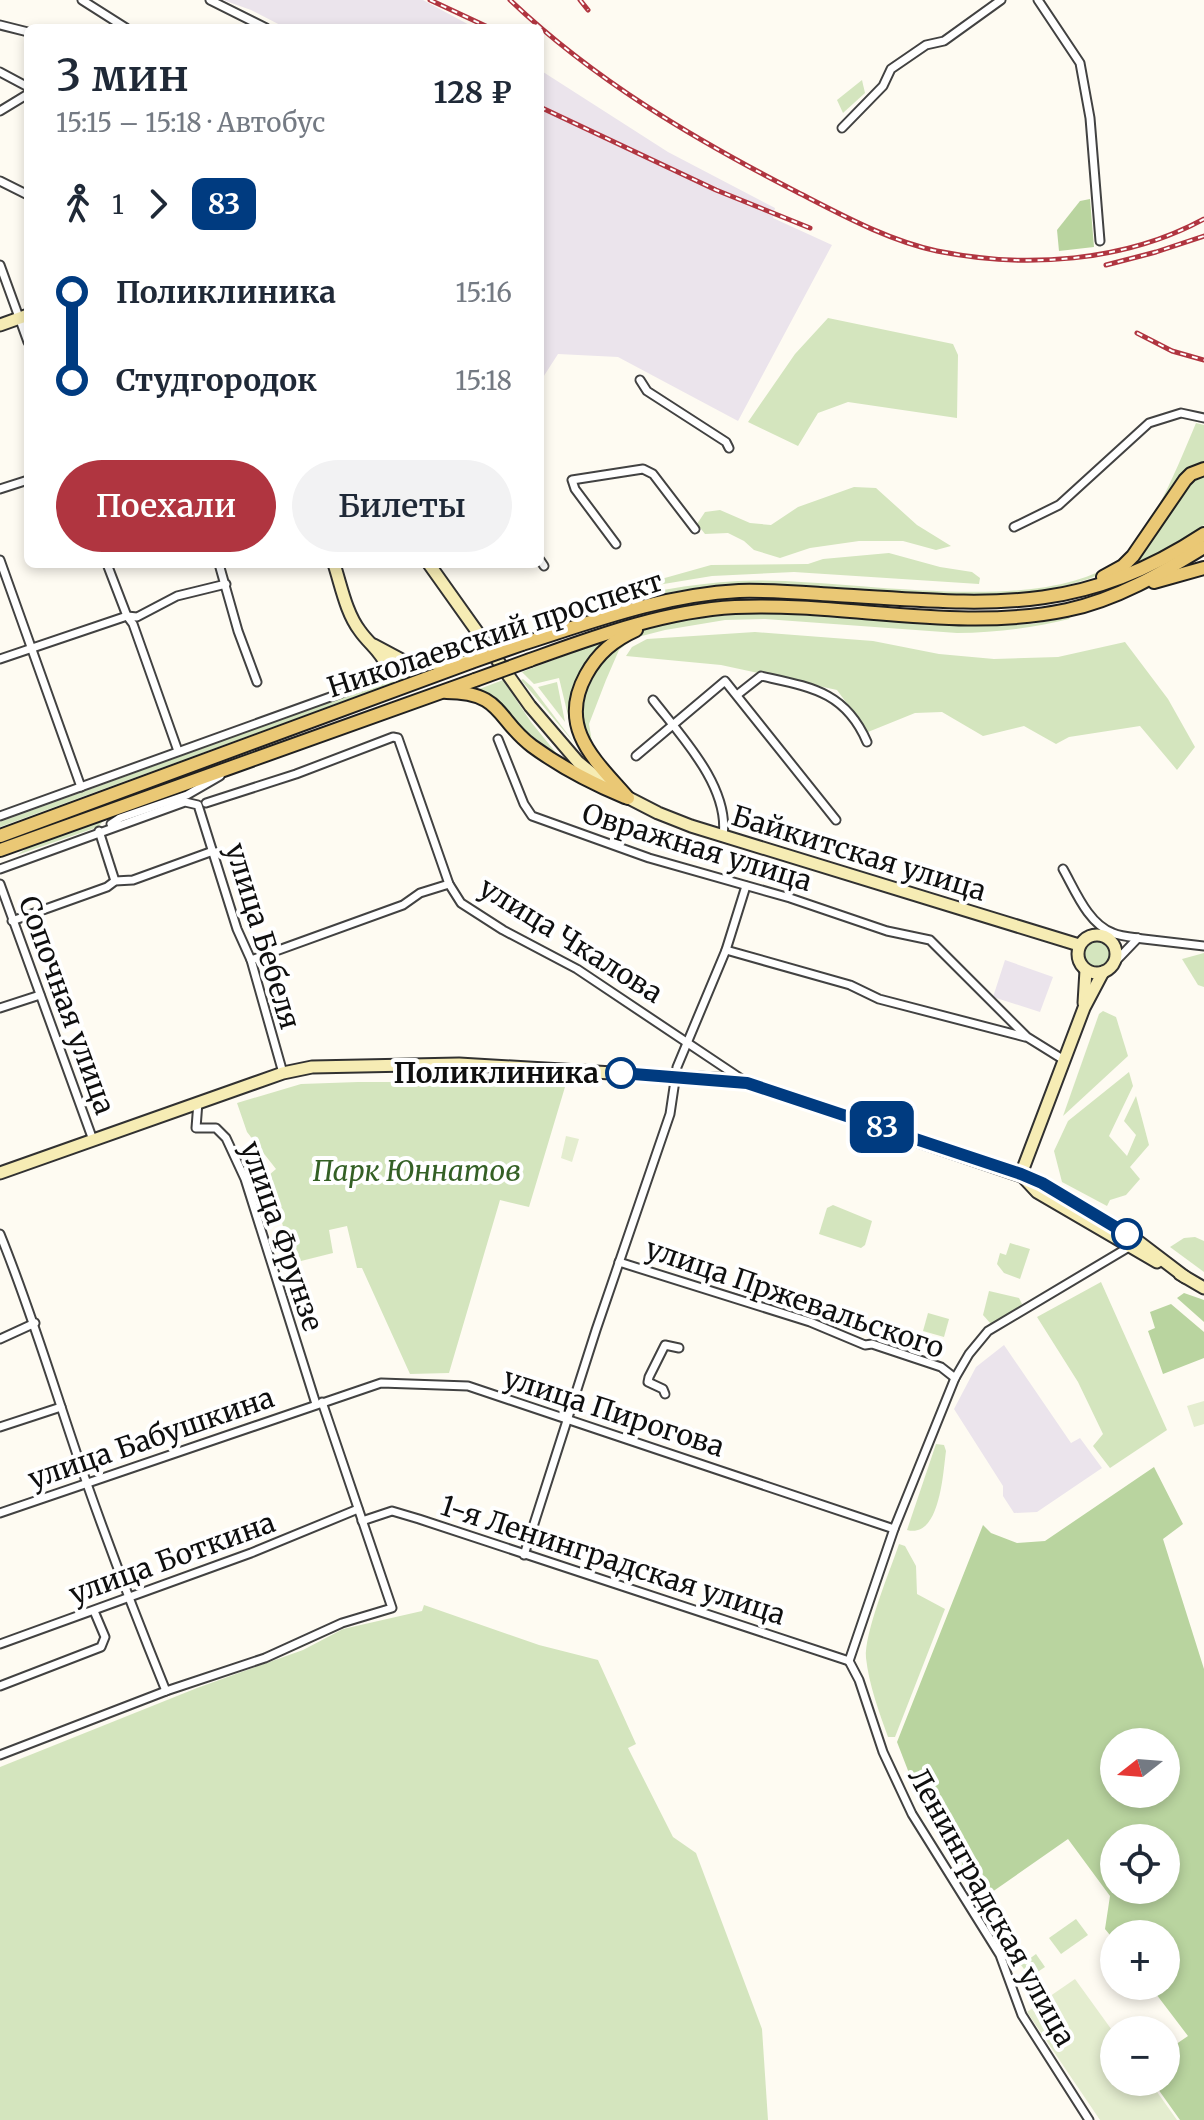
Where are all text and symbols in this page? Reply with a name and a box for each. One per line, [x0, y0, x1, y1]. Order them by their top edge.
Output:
text: 3 мин [56, 48, 189, 103]
text: 128 ₽ [434, 73, 512, 111]
text: 15:15 – 15:18 · Автобус [56, 106, 325, 139]
icon: walk [56, 182, 100, 226]
icon: forward [136, 182, 180, 226]
text: 83 [208, 186, 240, 222]
text: 1 [112, 188, 124, 221]
text: Поликлиника [116, 273, 336, 311]
text: 15:16 [455, 276, 512, 309]
text: Студгородок [116, 361, 317, 399]
text: 15:18 [455, 364, 512, 397]
button: Поехали [56, 460, 276, 552]
button: Билеты [292, 460, 512, 552]
street label: Николаевский проспект [323, 563, 667, 705]
street label: Овражная улица [578, 795, 816, 899]
street label: Байкитская улица [728, 797, 990, 909]
street label: улица Бебеля [218, 839, 308, 1033]
street label: улица Чкалова [473, 869, 669, 1011]
street label: Сопочная улица [11, 891, 123, 1119]
place label: Поликлиника [394, 1055, 599, 1091]
marker: Поликлиника [606, 1058, 636, 1088]
line badge: 83 [846, 1101, 918, 1153]
text: 83 [866, 1109, 898, 1145]
street label: улица Фрунзе [233, 1136, 331, 1336]
park label: Парк Юннатов [313, 1153, 521, 1189]
unlabelled marker [1112, 1219, 1142, 1249]
street label: улица Пржевальского [641, 1230, 949, 1366]
street label: улица Пирогова [499, 1359, 729, 1465]
street label: улица Бабушкина [23, 1379, 279, 1497]
street label: 1-я Ленинградская улица [436, 1487, 790, 1633]
street label: улица Боткина [64, 1504, 280, 1612]
north arrow [1100, 1728, 1180, 1808]
map controls [1100, 1728, 1180, 2096]
street label: Ленинградская улица [901, 1762, 1083, 2052]
button: locate [1100, 1824, 1180, 1904]
button: + [1100, 1920, 1180, 2000]
button: − [1100, 2016, 1180, 2096]

